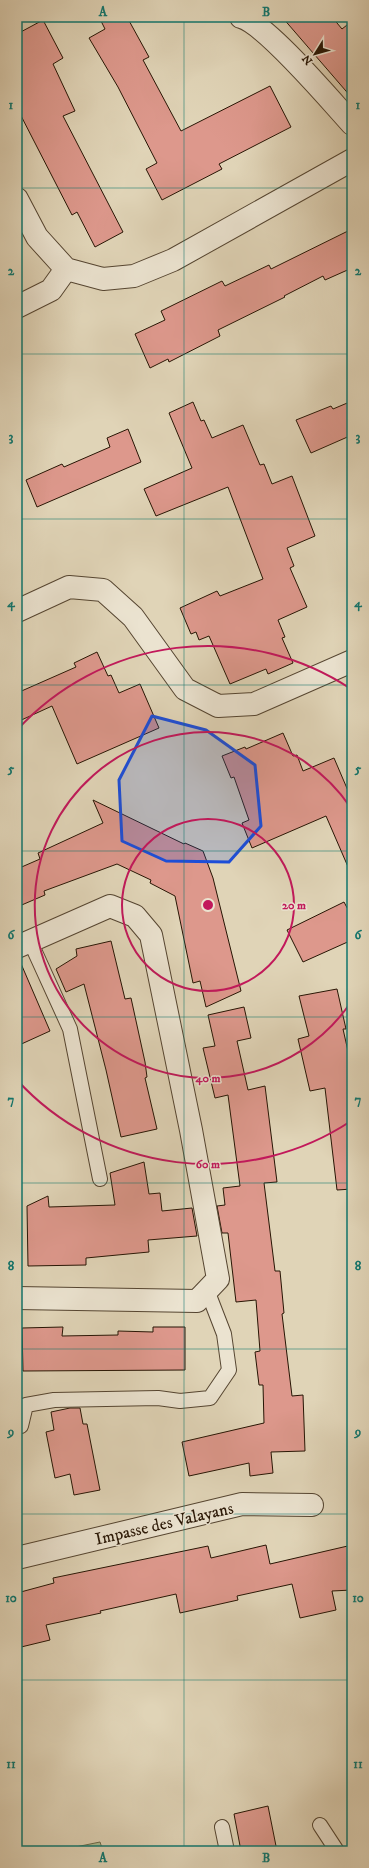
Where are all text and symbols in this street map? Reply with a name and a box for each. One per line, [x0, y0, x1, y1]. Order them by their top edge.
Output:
text: A [98, 4, 108, 20]
text: B [262, 4, 270, 20]
north arrow [295, 34, 335, 74]
text: N [300, 52, 316, 67]
text: 1 [9, 97, 14, 113]
text: 1 [356, 97, 361, 113]
text: 2 [8, 263, 15, 279]
text: 2 [355, 263, 362, 279]
text: 3 [9, 429, 14, 445]
text: 3 [356, 429, 361, 445]
text: 4 [6, 595, 15, 612]
text: 4 [353, 595, 362, 612]
text: 5 [7, 761, 15, 777]
text: 5 [354, 761, 362, 777]
centre of rings [201, 898, 215, 912]
text: 20 m [282, 898, 306, 913]
text: 6 [8, 927, 16, 943]
text: 6 [355, 927, 363, 943]
text: 40 m [195, 1071, 220, 1086]
text: 7 [8, 1092, 15, 1108]
text: 7 [355, 1092, 362, 1108]
text: 60 m [196, 1157, 220, 1172]
text: 8 [8, 1258, 15, 1274]
text: 8 [355, 1258, 362, 1274]
text: 9 [7, 1424, 14, 1440]
text: 9 [354, 1424, 361, 1440]
street label: Impasse des Valayans [93, 1497, 236, 1551]
text: 10 [5, 1590, 17, 1606]
text: 10 [352, 1590, 364, 1606]
text: 11 [6, 1756, 16, 1772]
text: 11 [353, 1756, 363, 1772]
text: A [98, 1850, 108, 1866]
text: B [262, 1850, 270, 1866]

